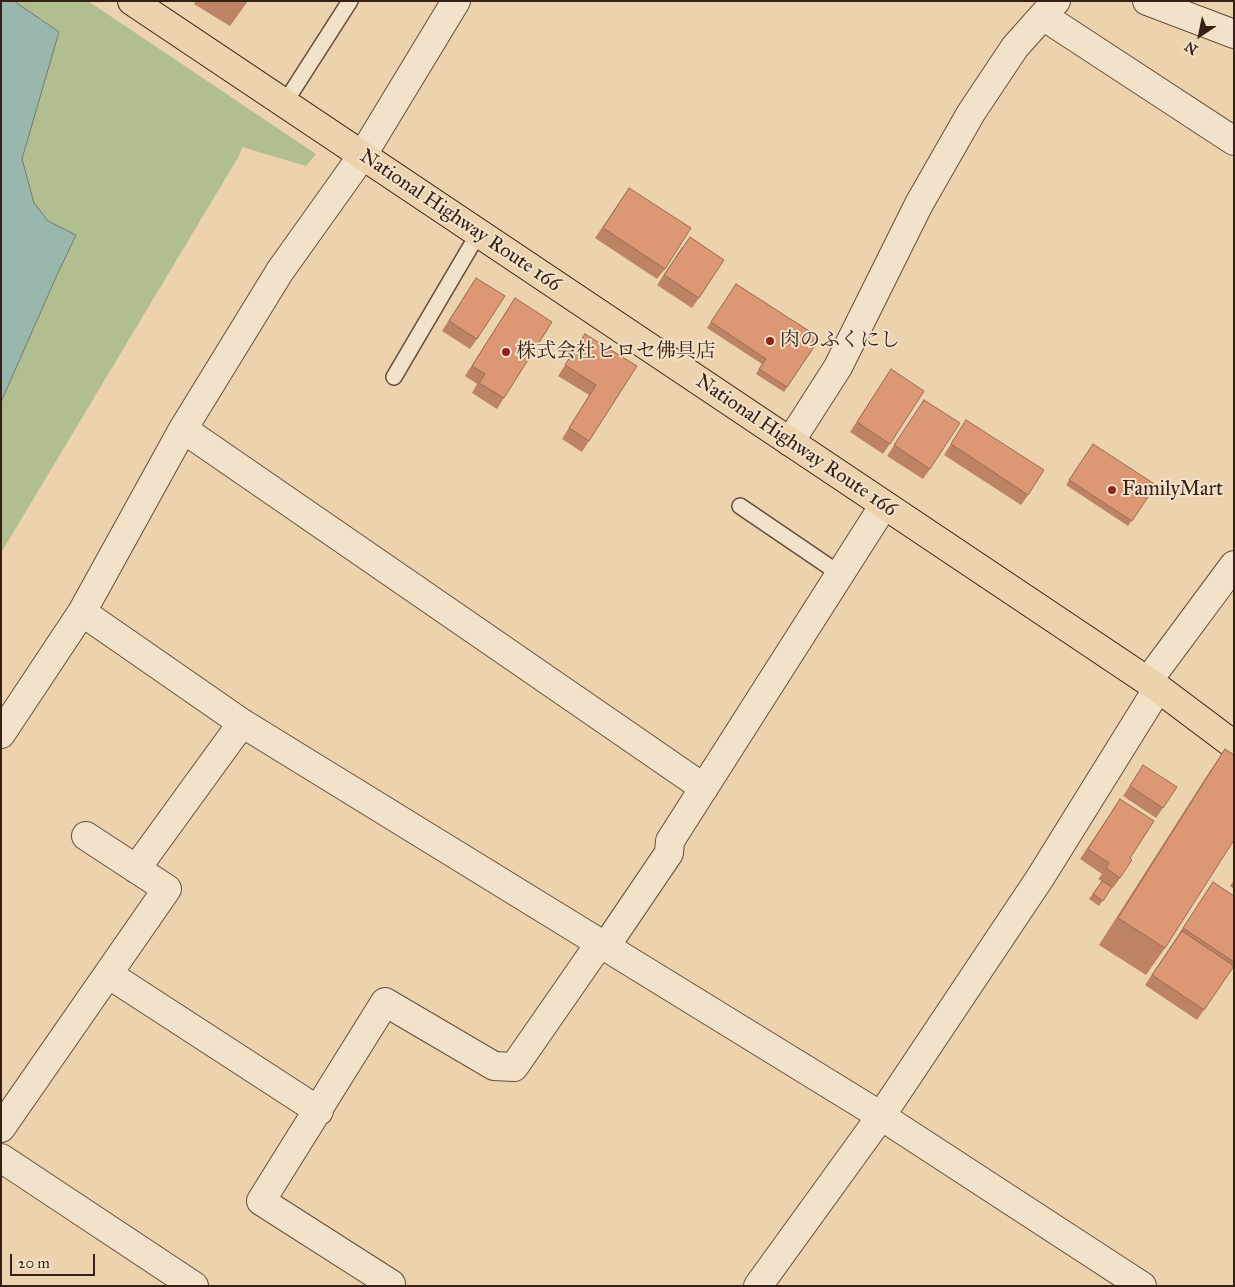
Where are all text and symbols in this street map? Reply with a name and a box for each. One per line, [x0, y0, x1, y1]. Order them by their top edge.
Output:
north arrow [1175, 10, 1225, 60]
text: N [1182, 37, 1201, 58]
street label: National Highway Route 166 [355, 145, 565, 297]
place label: 肉のふくにし [780, 329, 900, 353]
marker: 肉のふくにし [764, 335, 776, 347]
place label: 株式会社ヒロセ佛具店 [516, 340, 716, 364]
marker: 株式会社ヒロセ佛具店 [500, 346, 512, 358]
street label: National Highway Route 166 [691, 370, 901, 522]
place label: FamilyMart [1122, 478, 1223, 502]
marker: FamilyMart [1106, 484, 1118, 496]
scale bar [12, 1244, 98, 1276]
text: 20 m [18, 1254, 50, 1272]

